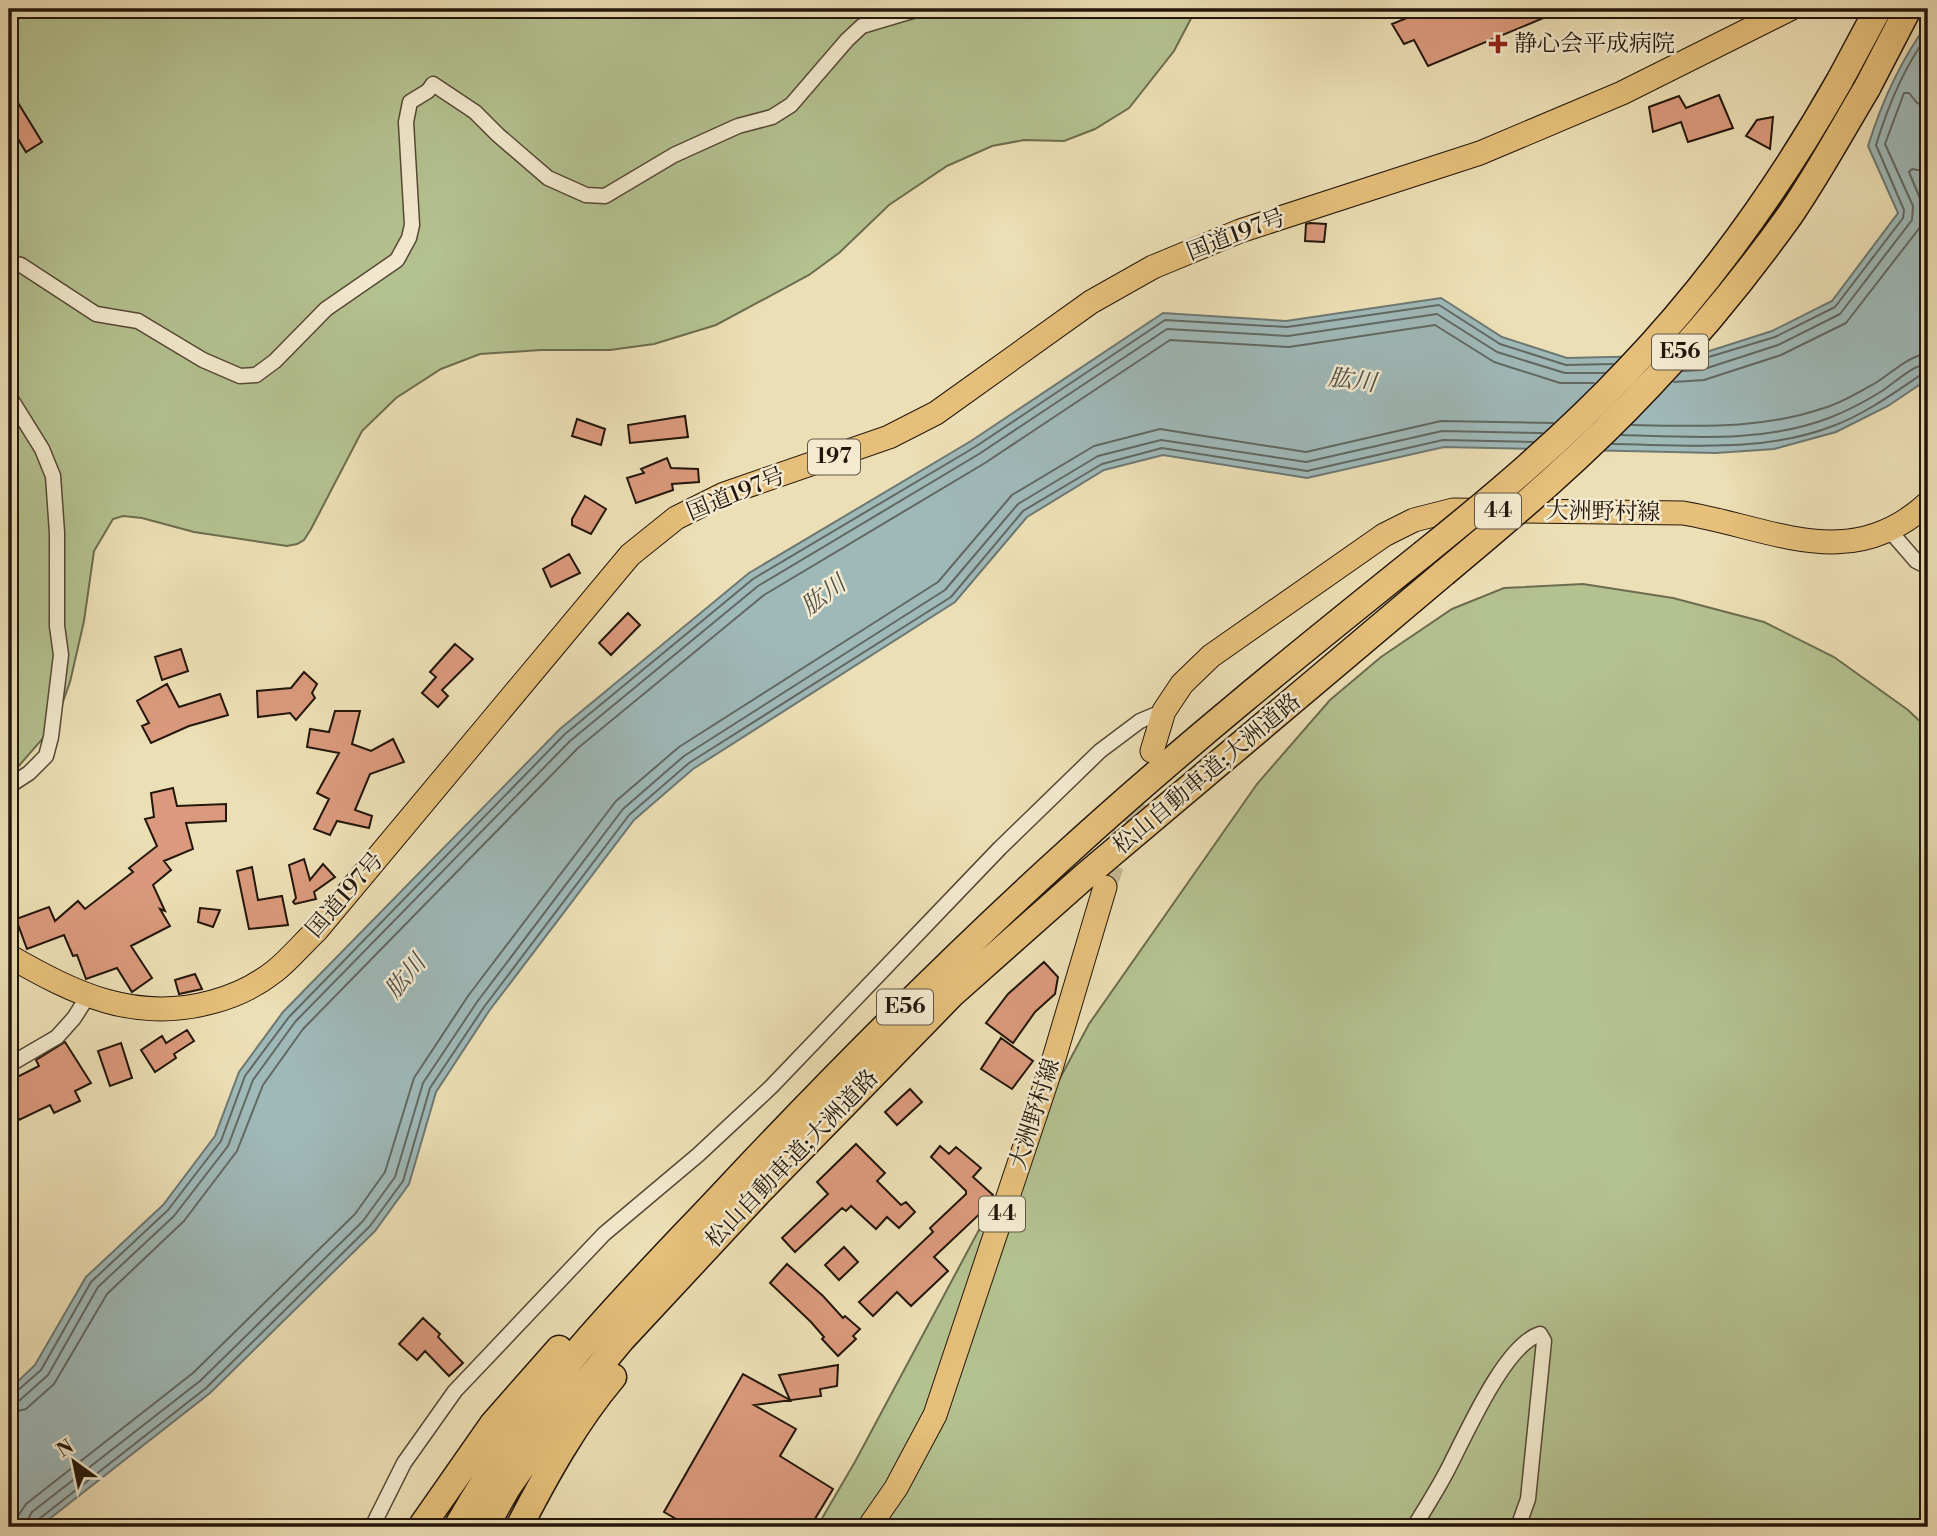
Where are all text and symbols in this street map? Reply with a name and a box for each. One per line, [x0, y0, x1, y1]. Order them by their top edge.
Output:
place label: 静心会平成病院 [1514, 30, 1675, 58]
marker: 静心会平成病院 [1488, 34, 1508, 54]
street label: 国道197号 [1183, 203, 1289, 267]
road number: E56 [1652, 334, 1708, 370]
water label: 肱川 [1326, 363, 1381, 399]
road number: 197 [808, 440, 860, 475]
street label: 国道197号 [683, 462, 789, 526]
road number: 44 [1475, 494, 1521, 528]
street label: 大洲野村線 [1545, 497, 1661, 527]
water label: 肱川 [796, 568, 855, 622]
street label: 松山自動車道;大洲道路 [1107, 687, 1307, 861]
street label: 国道197号 [300, 847, 390, 943]
water label: 肱川 [379, 947, 435, 1005]
road number: E56 [877, 990, 933, 1024]
street label: 大洲野村線 [1004, 1055, 1066, 1173]
street label: 松山自動車道;大洲道路 [700, 1064, 884, 1254]
road number: 44 [979, 1196, 1025, 1232]
north arrow [38, 1428, 108, 1498]
text: N [52, 1434, 78, 1463]

